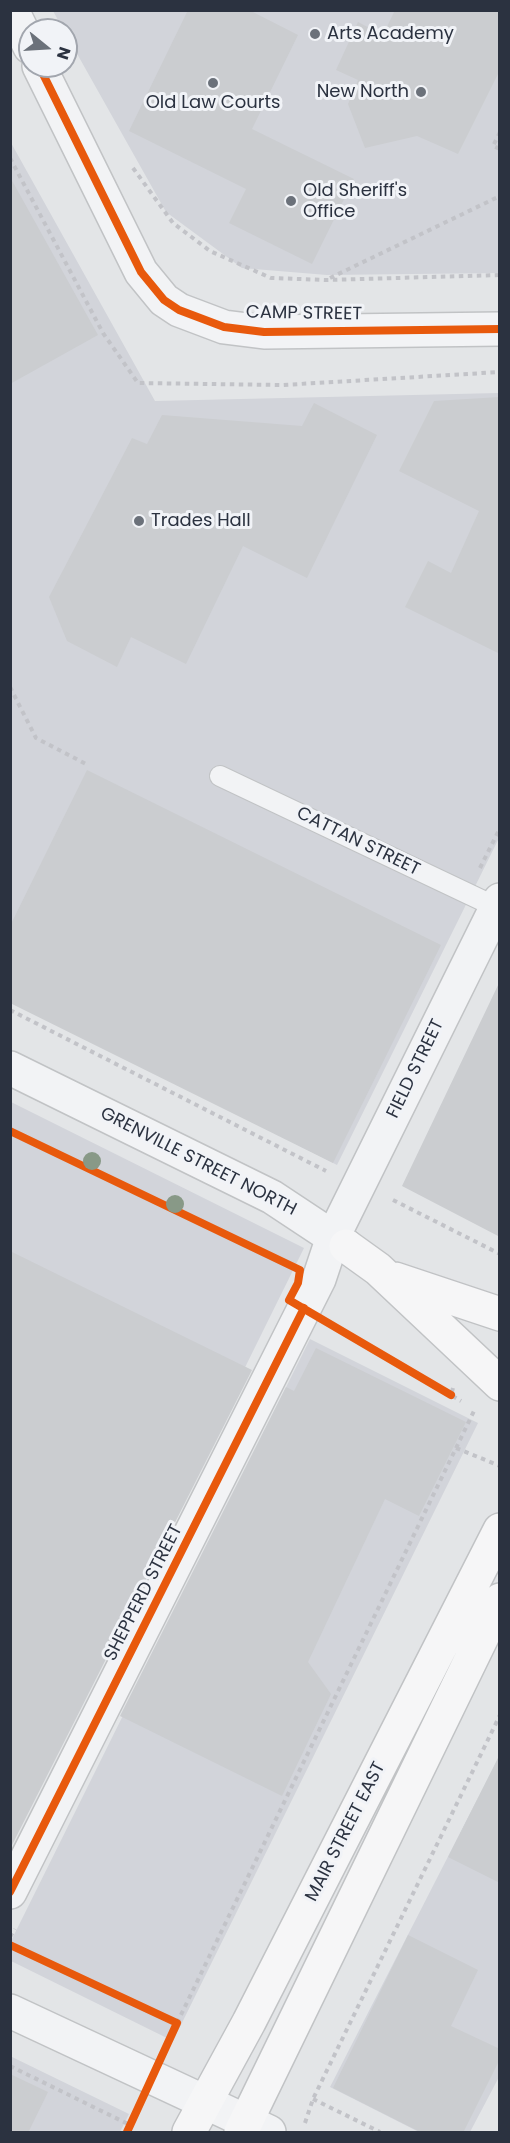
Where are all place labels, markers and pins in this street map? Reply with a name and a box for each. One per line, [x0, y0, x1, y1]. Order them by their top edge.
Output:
place label: Arts Academy [327, 23, 454, 45]
marker: Arts Academy [308, 27, 322, 41]
marker: Old Law Courts [206, 76, 220, 90]
place label: New North [317, 81, 409, 103]
marker: New North [414, 85, 428, 99]
place label: Old Law Courts [146, 92, 280, 114]
place label: Old Sheriff's Office [303, 180, 407, 222]
marker: Old Sheriff's Office [284, 194, 298, 208]
place label: Trades Hall [151, 510, 251, 532]
marker: Trades Hall [132, 514, 146, 528]

